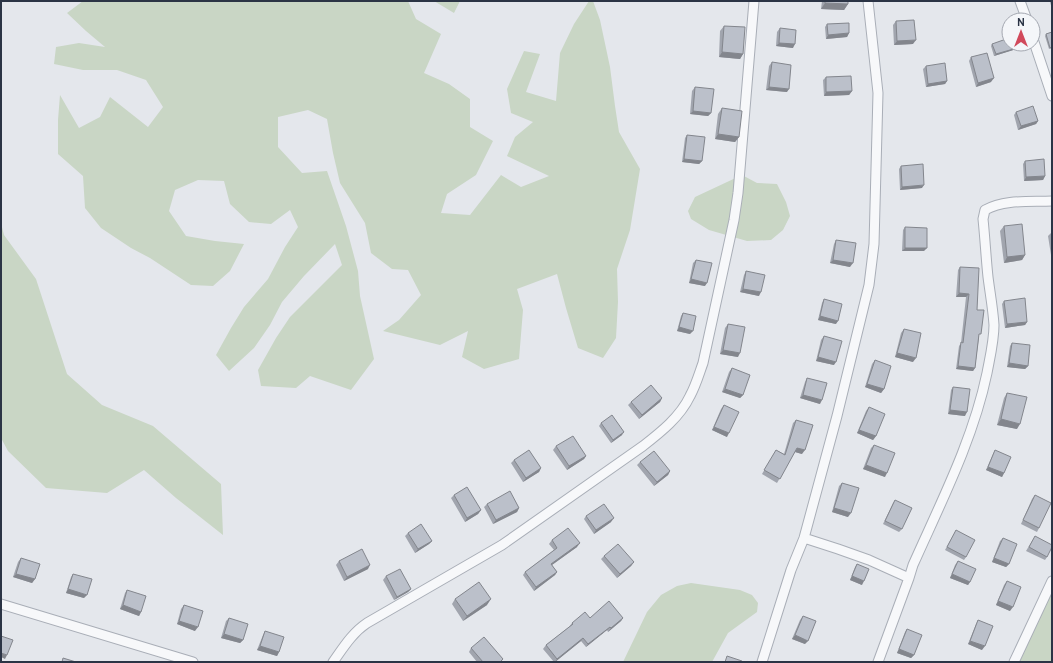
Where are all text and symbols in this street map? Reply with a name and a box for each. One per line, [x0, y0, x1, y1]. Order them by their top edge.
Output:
north arrow [1001, 12, 1041, 52]
text: N [1017, 16, 1025, 30]

